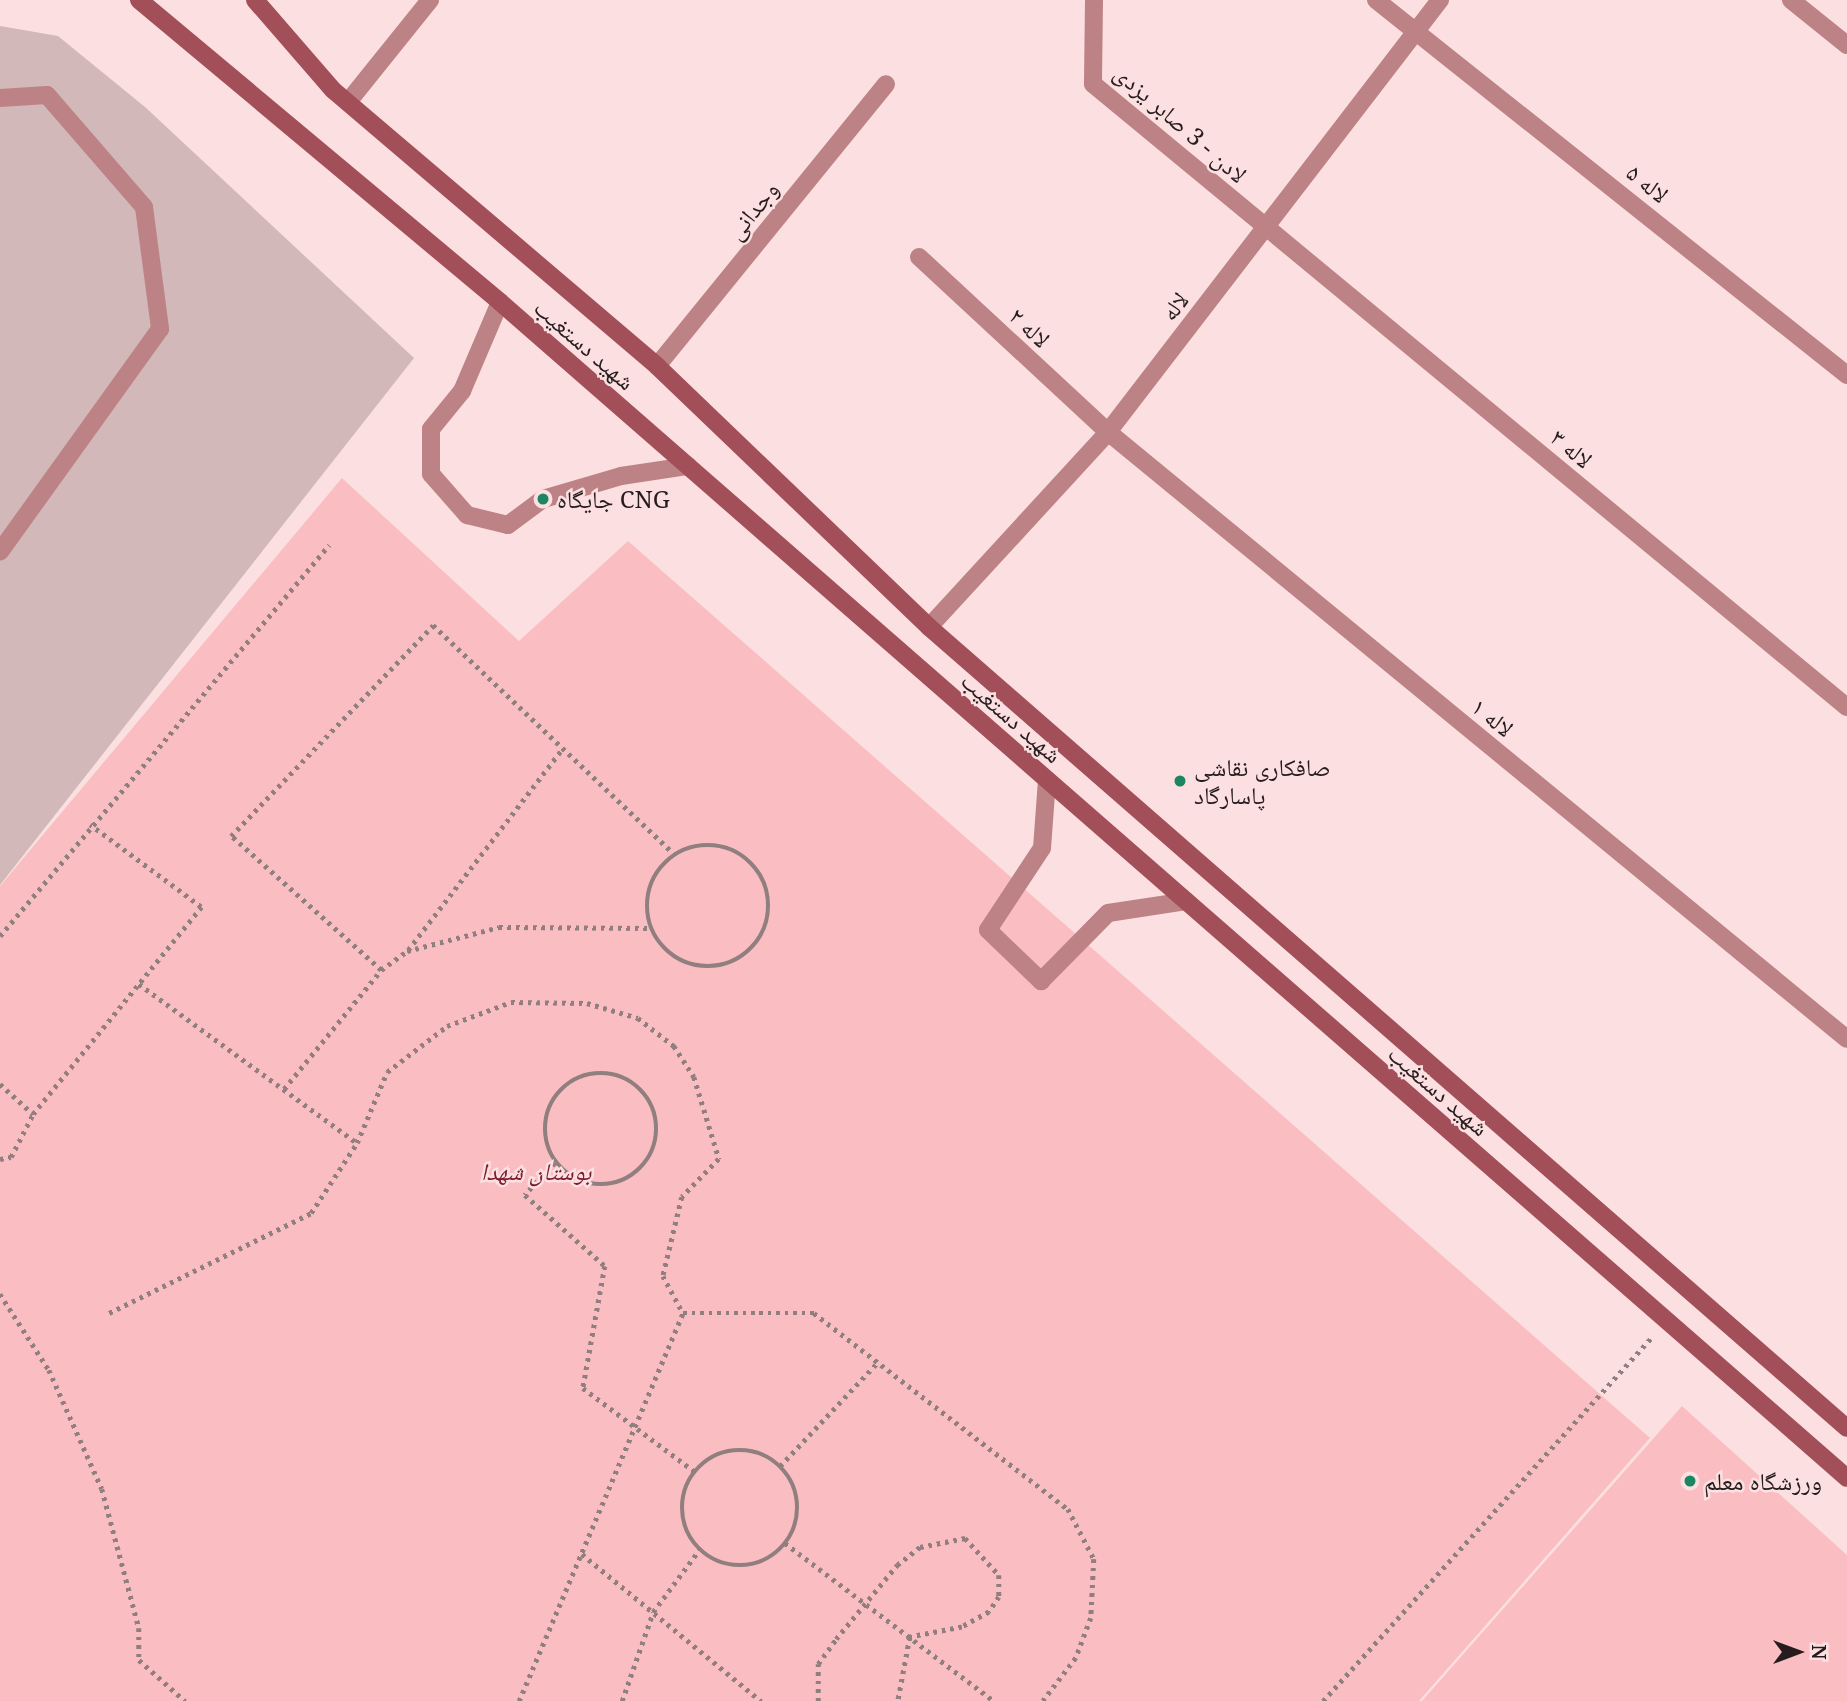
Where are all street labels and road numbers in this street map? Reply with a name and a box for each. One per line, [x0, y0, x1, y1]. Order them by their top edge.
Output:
street label: لادن - 3 صابر یزدی [1109, 58, 1253, 188]
street label: لاله ۵ [1621, 158, 1675, 208]
street label: وجدانی [720, 175, 784, 245]
street label: لاله [1154, 286, 1194, 326]
street label: شهید دستغیب [529, 293, 641, 395]
street label: لاله ۲ [1004, 301, 1056, 353]
street label: لاله ۳ [1545, 422, 1599, 474]
street label: شهید دستغیب [956, 666, 1068, 768]
street label: لاله ۱ [1466, 692, 1520, 742]
street label: شهید دستغیب [1383, 1039, 1495, 1141]

